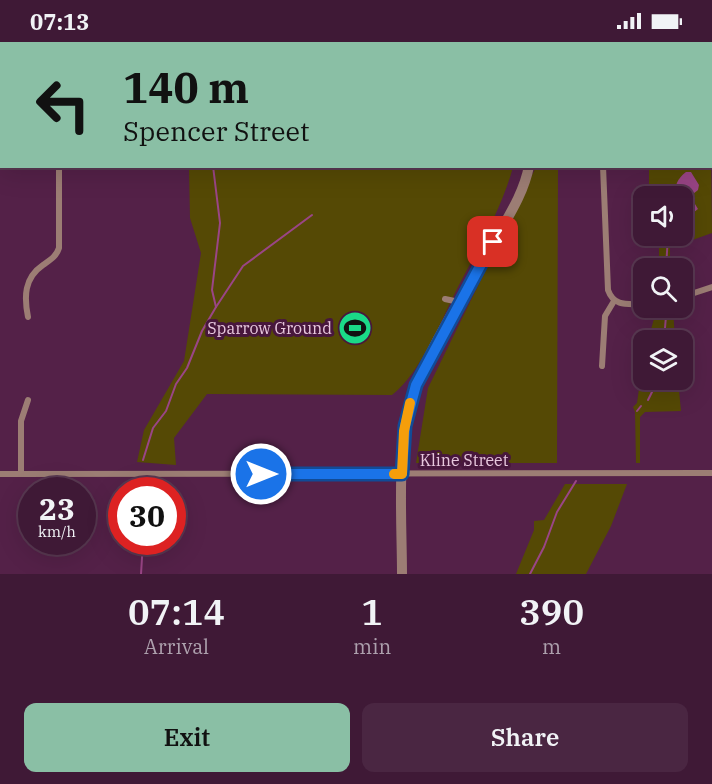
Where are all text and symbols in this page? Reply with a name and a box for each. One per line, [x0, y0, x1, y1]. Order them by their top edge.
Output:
text: 07:13 [30, 7, 89, 36]
text: 140 m [123, 60, 249, 115]
icon: left [24, 66, 102, 144]
text: Spencer Street [123, 113, 310, 148]
map controls [633, 186, 693, 390]
button: sound [633, 186, 693, 246]
pin [467, 216, 518, 267]
icon: arrive [476, 225, 509, 258]
button: search [633, 258, 693, 318]
sports icon: Sparrow Ground [337, 310, 373, 346]
place label: Sparrow Ground [207, 318, 332, 338]
button: layers [633, 330, 693, 390]
position arrow [229, 442, 293, 506]
street label: Kline Street [420, 450, 509, 470]
speed limit sign: 30 [108, 477, 186, 555]
text: 23 [39, 489, 75, 528]
text: km/h [38, 522, 76, 541]
text: 07:14 [128, 588, 225, 635]
text: 1 [361, 588, 383, 635]
text: 390 [519, 588, 584, 635]
text: Arrival [144, 633, 209, 660]
text: min [353, 633, 391, 660]
text: m [542, 633, 561, 660]
button: Exit [24, 703, 350, 772]
button: Share [362, 703, 688, 772]

